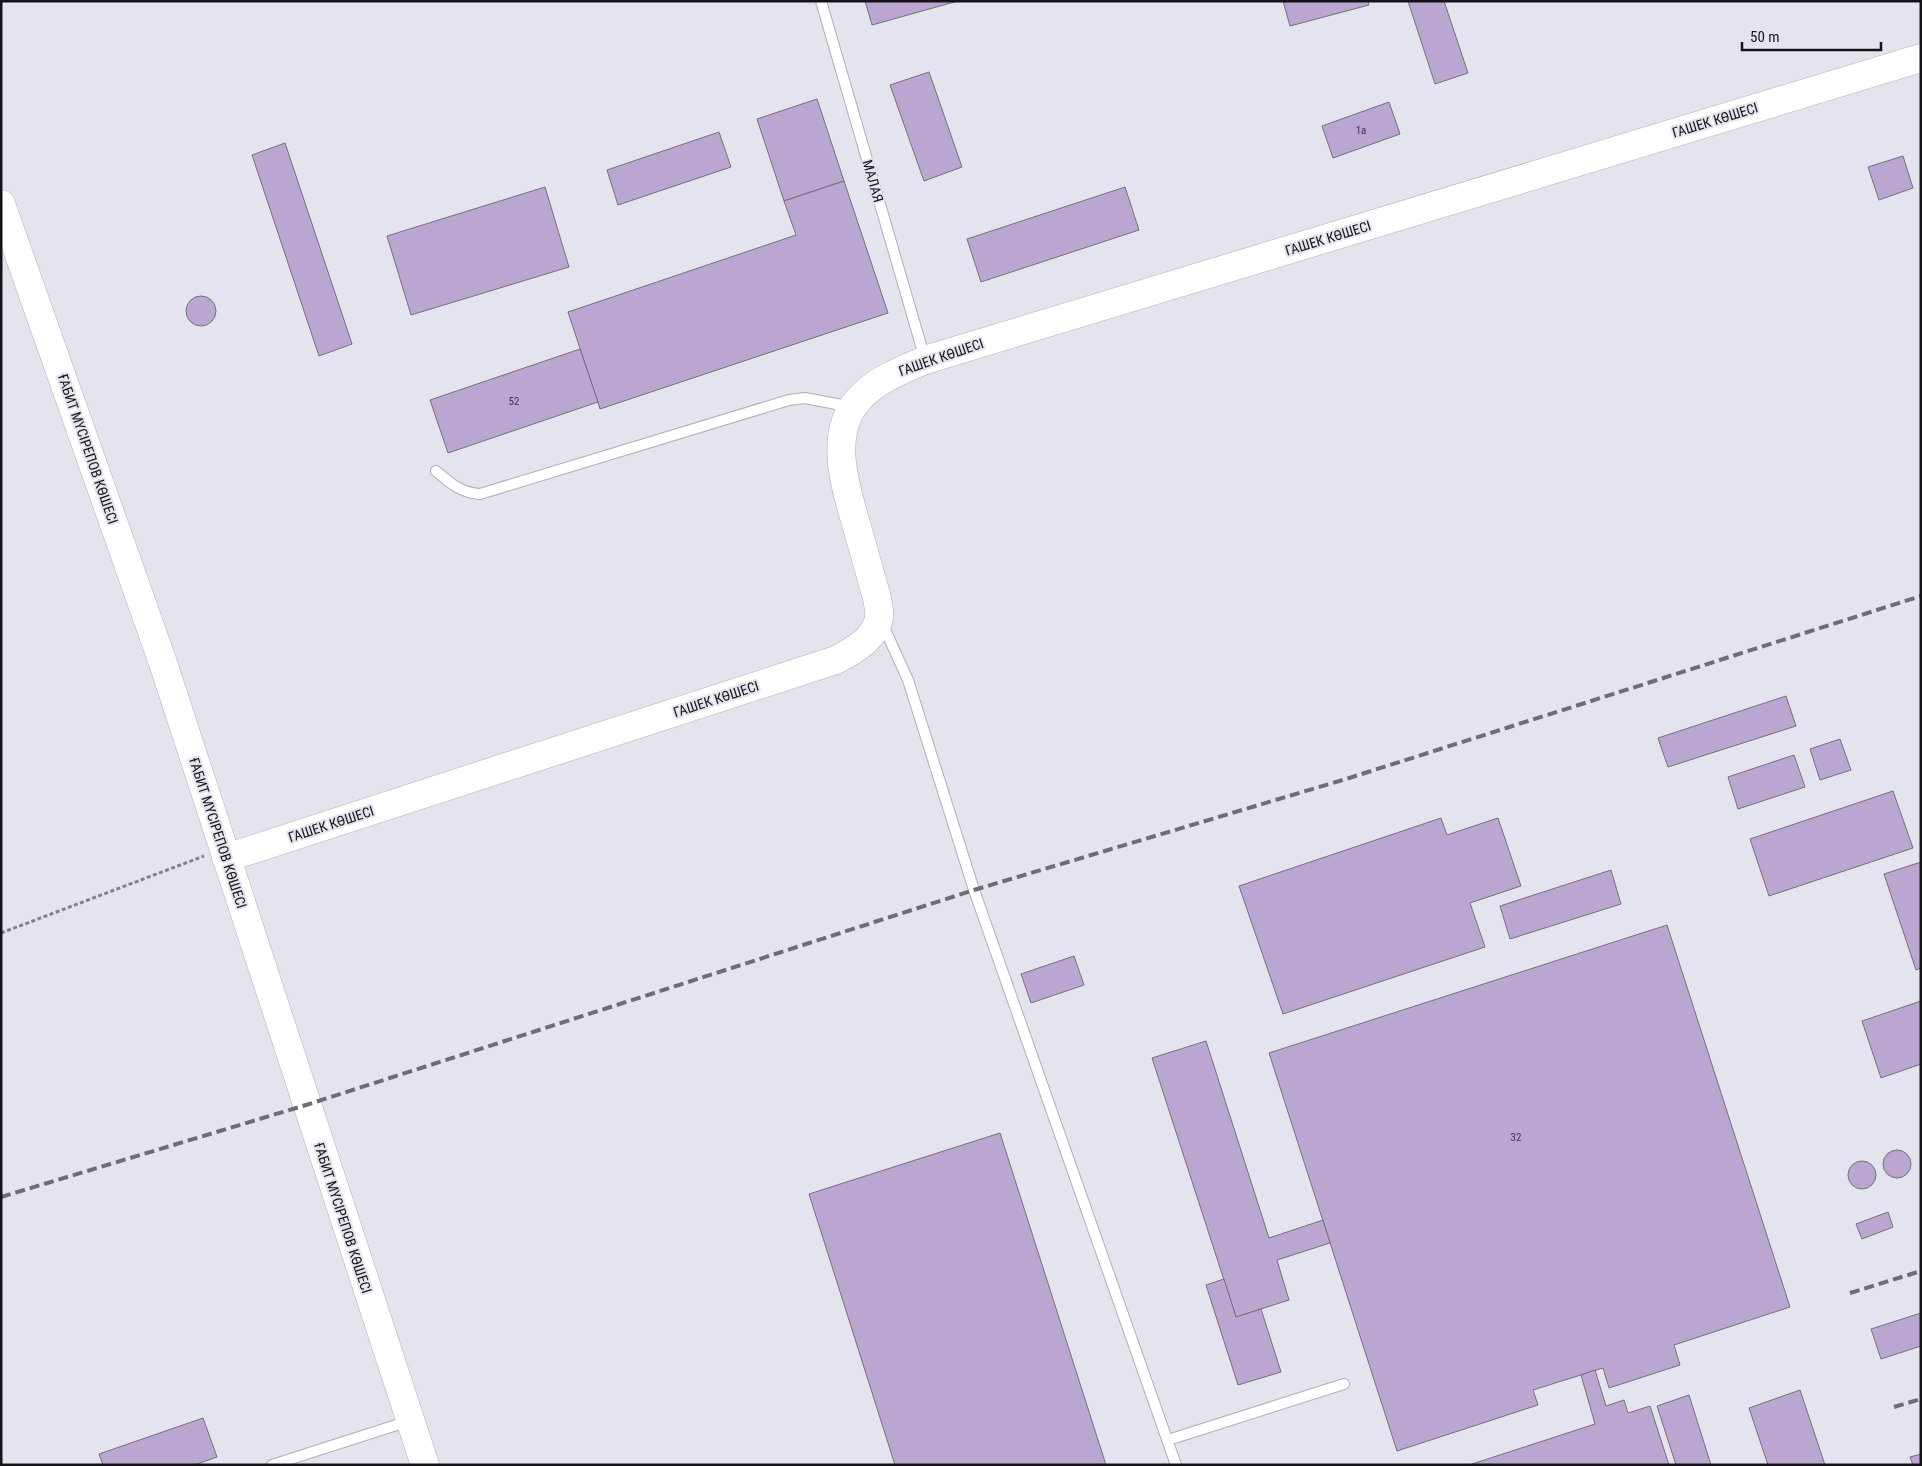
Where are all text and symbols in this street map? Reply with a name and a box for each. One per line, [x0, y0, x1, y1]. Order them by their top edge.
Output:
scale bar [1742, 20, 1881, 52]
text: 50 m [1750, 28, 1780, 46]
street label: ГАШЕК КӨШЕСІ [1670, 99, 1760, 141]
house number: 1а [1356, 124, 1366, 137]
street label: МАЛАЯ [859, 158, 887, 204]
street label: ГАШЕК КӨШЕСІ [1283, 217, 1373, 259]
street label: ГАШЕК КӨШЕСІ [896, 335, 986, 379]
street label: ҒАБИТ МҮСІРЕПОВ КӨШЕСІ [55, 372, 121, 526]
house number: 52 [509, 395, 519, 408]
street label: ГАШЕК КӨШЕСІ [671, 678, 761, 720]
street label: ҒАБИТ МҮСІРЕПОВ КӨШЕСІ [186, 756, 250, 910]
street label: ГАШЕК КӨШЕСІ [286, 803, 376, 845]
house number: 32 [1511, 1131, 1521, 1144]
street label: ҒАБИТ МҮСІРЕПОВ КӨШЕСІ [311, 1141, 375, 1295]

